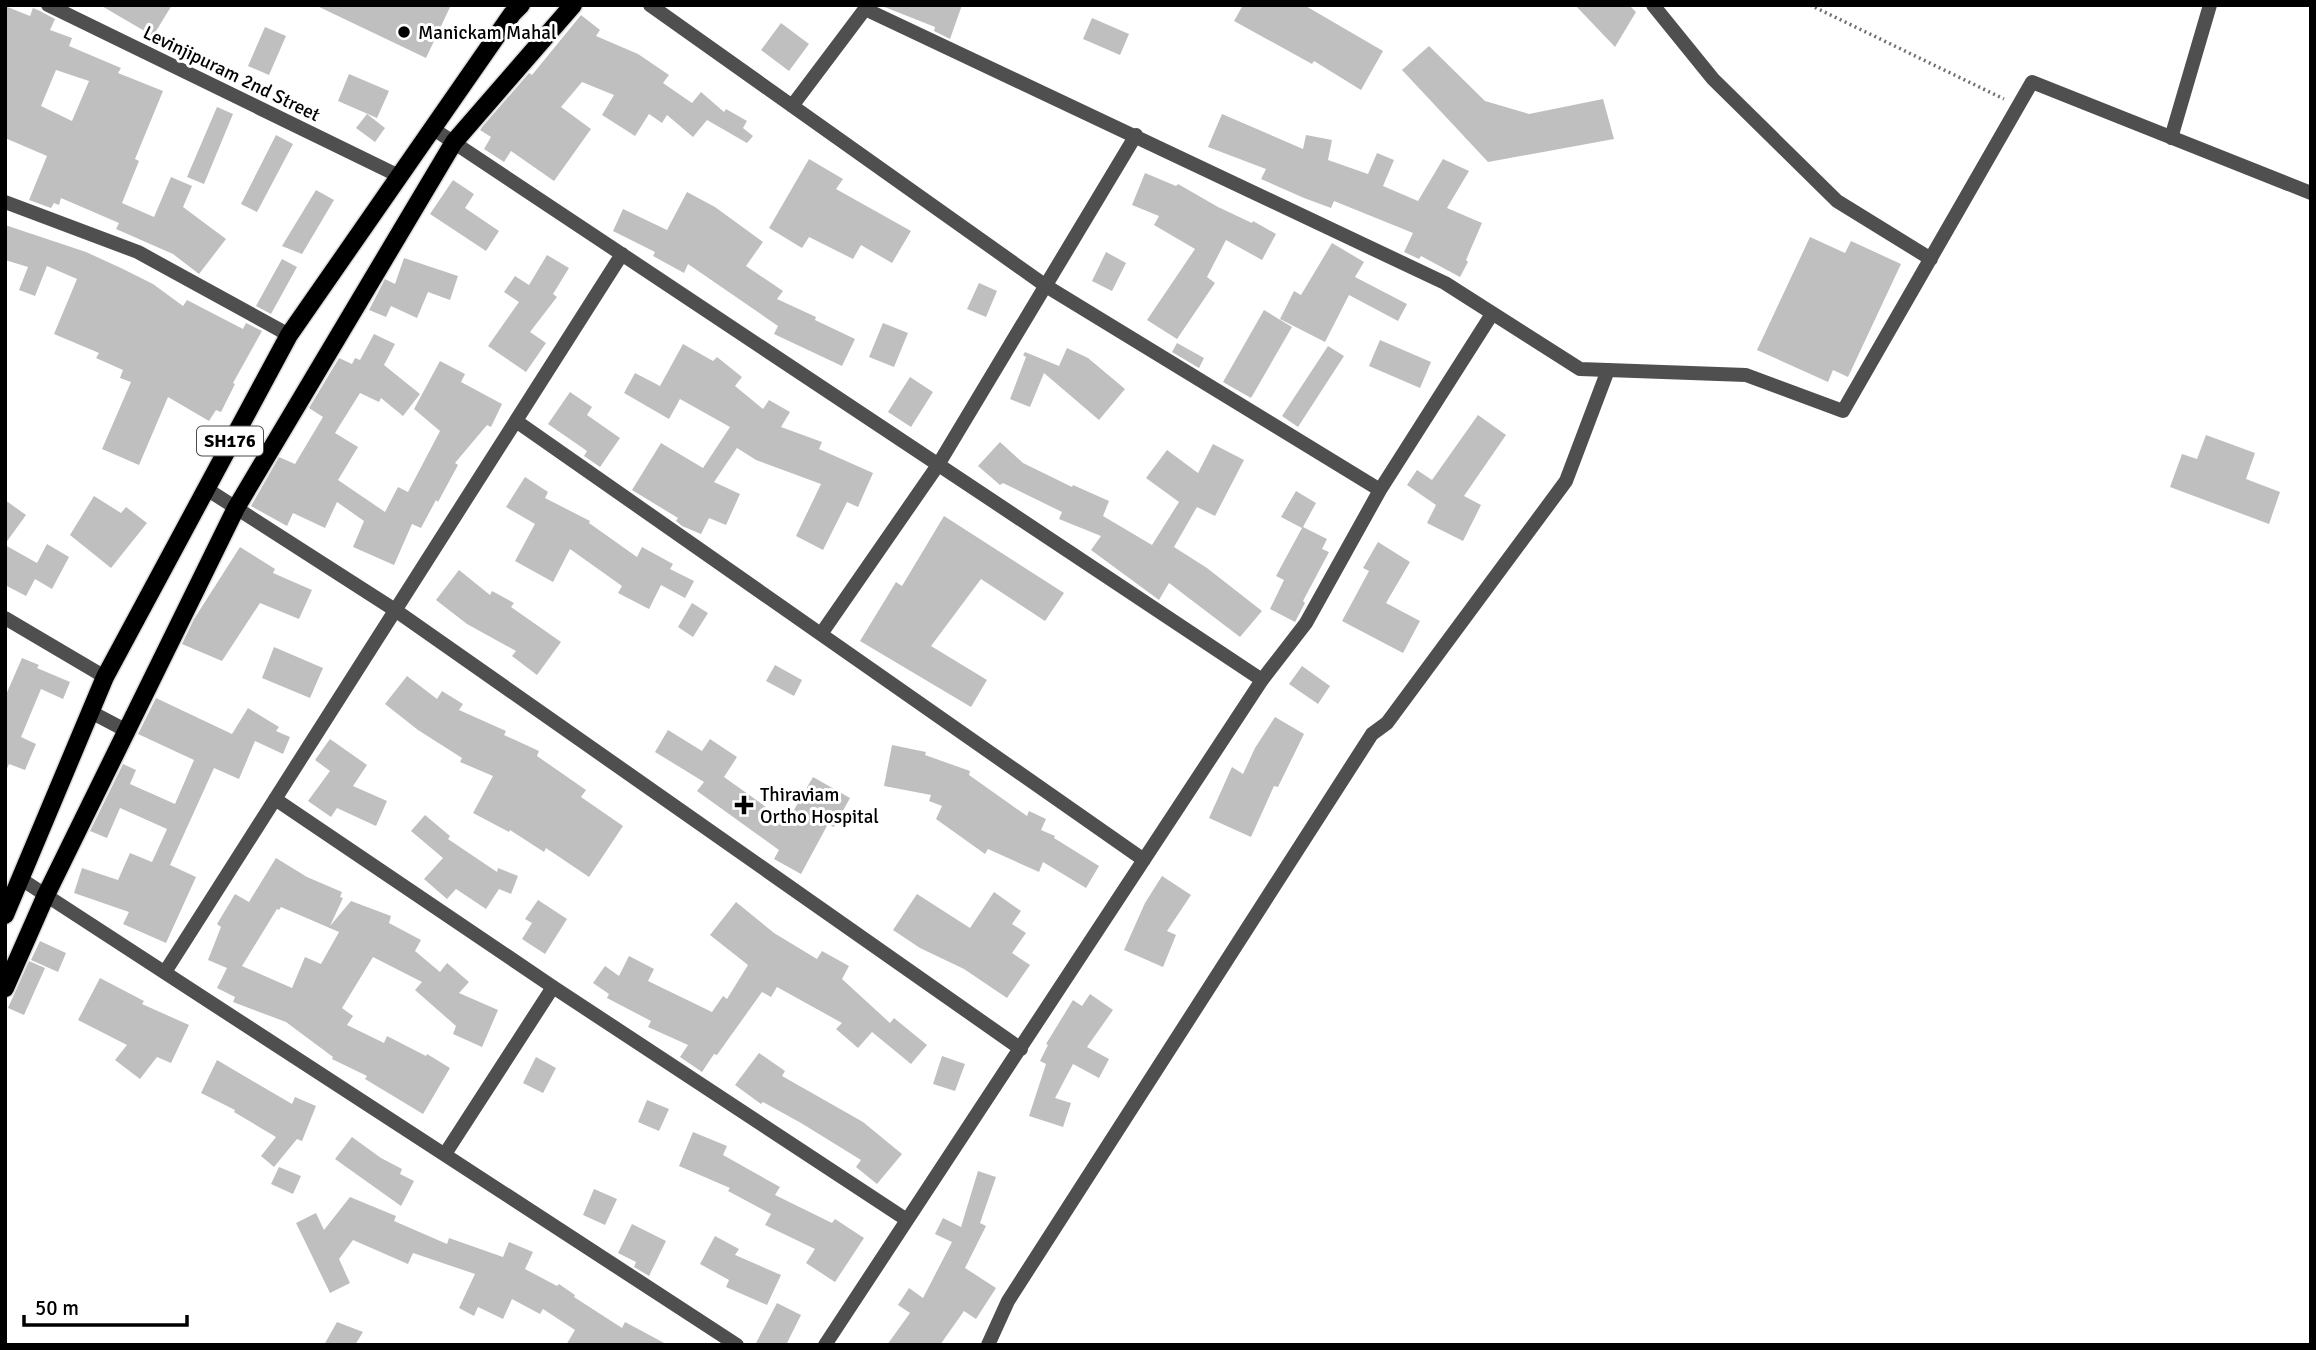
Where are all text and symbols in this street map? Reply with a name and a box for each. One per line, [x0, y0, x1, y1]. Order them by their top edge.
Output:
street label: Levinjipuram 2nd Street [139, 21, 324, 127]
place label: Manickam Mahal [418, 21, 556, 45]
marker: Manickam Mahal [396, 24, 412, 40]
road number: SH176 [197, 426, 263, 456]
place label: Thiraviam Ortho Hospital [760, 783, 879, 829]
marker: Thiraviam Ortho Hospital [734, 795, 754, 815]
scale bar [24, 1284, 187, 1328]
text: 50 m [35, 1295, 79, 1321]

